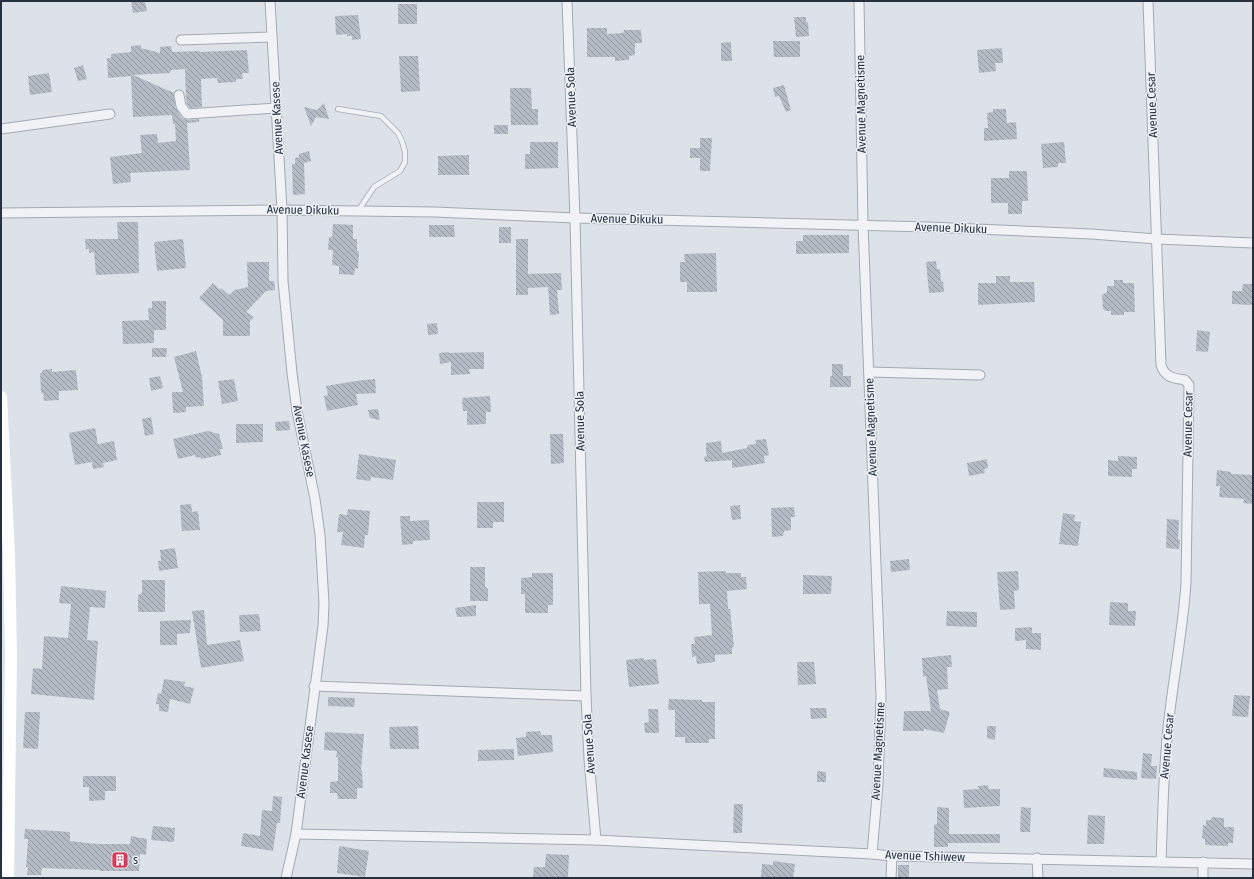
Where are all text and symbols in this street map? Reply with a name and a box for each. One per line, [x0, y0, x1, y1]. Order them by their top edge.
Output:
street label: Avenue Magnetisme [853, 55, 869, 153]
street label: Avenue Sola [563, 67, 579, 127]
street label: Avenue Cesar [1144, 71, 1160, 138]
street label: Avenue Kasese [268, 81, 286, 155]
street label: Avenue Dikuku [267, 202, 339, 218]
street label: Avenue Dikuku [591, 211, 663, 227]
street label: Avenue Dikuku [915, 220, 987, 236]
street label: Avenue Magnetisme [862, 378, 880, 476]
street label: Avenue Cesar [1180, 390, 1196, 457]
street label: Avenue Sola [572, 391, 588, 451]
street label: Avenue Kasese [290, 404, 318, 478]
street label: Avenue Magnetisme [868, 701, 888, 800]
street label: Avenue Cesar [1157, 712, 1177, 779]
street label: Avenue Sola [580, 713, 598, 774]
street label: Avenue Kasese [294, 725, 316, 799]
street label: Avenue Tshiwew [885, 848, 965, 864]
building icon: s [110, 850, 130, 870]
place label: s [133, 853, 138, 867]

